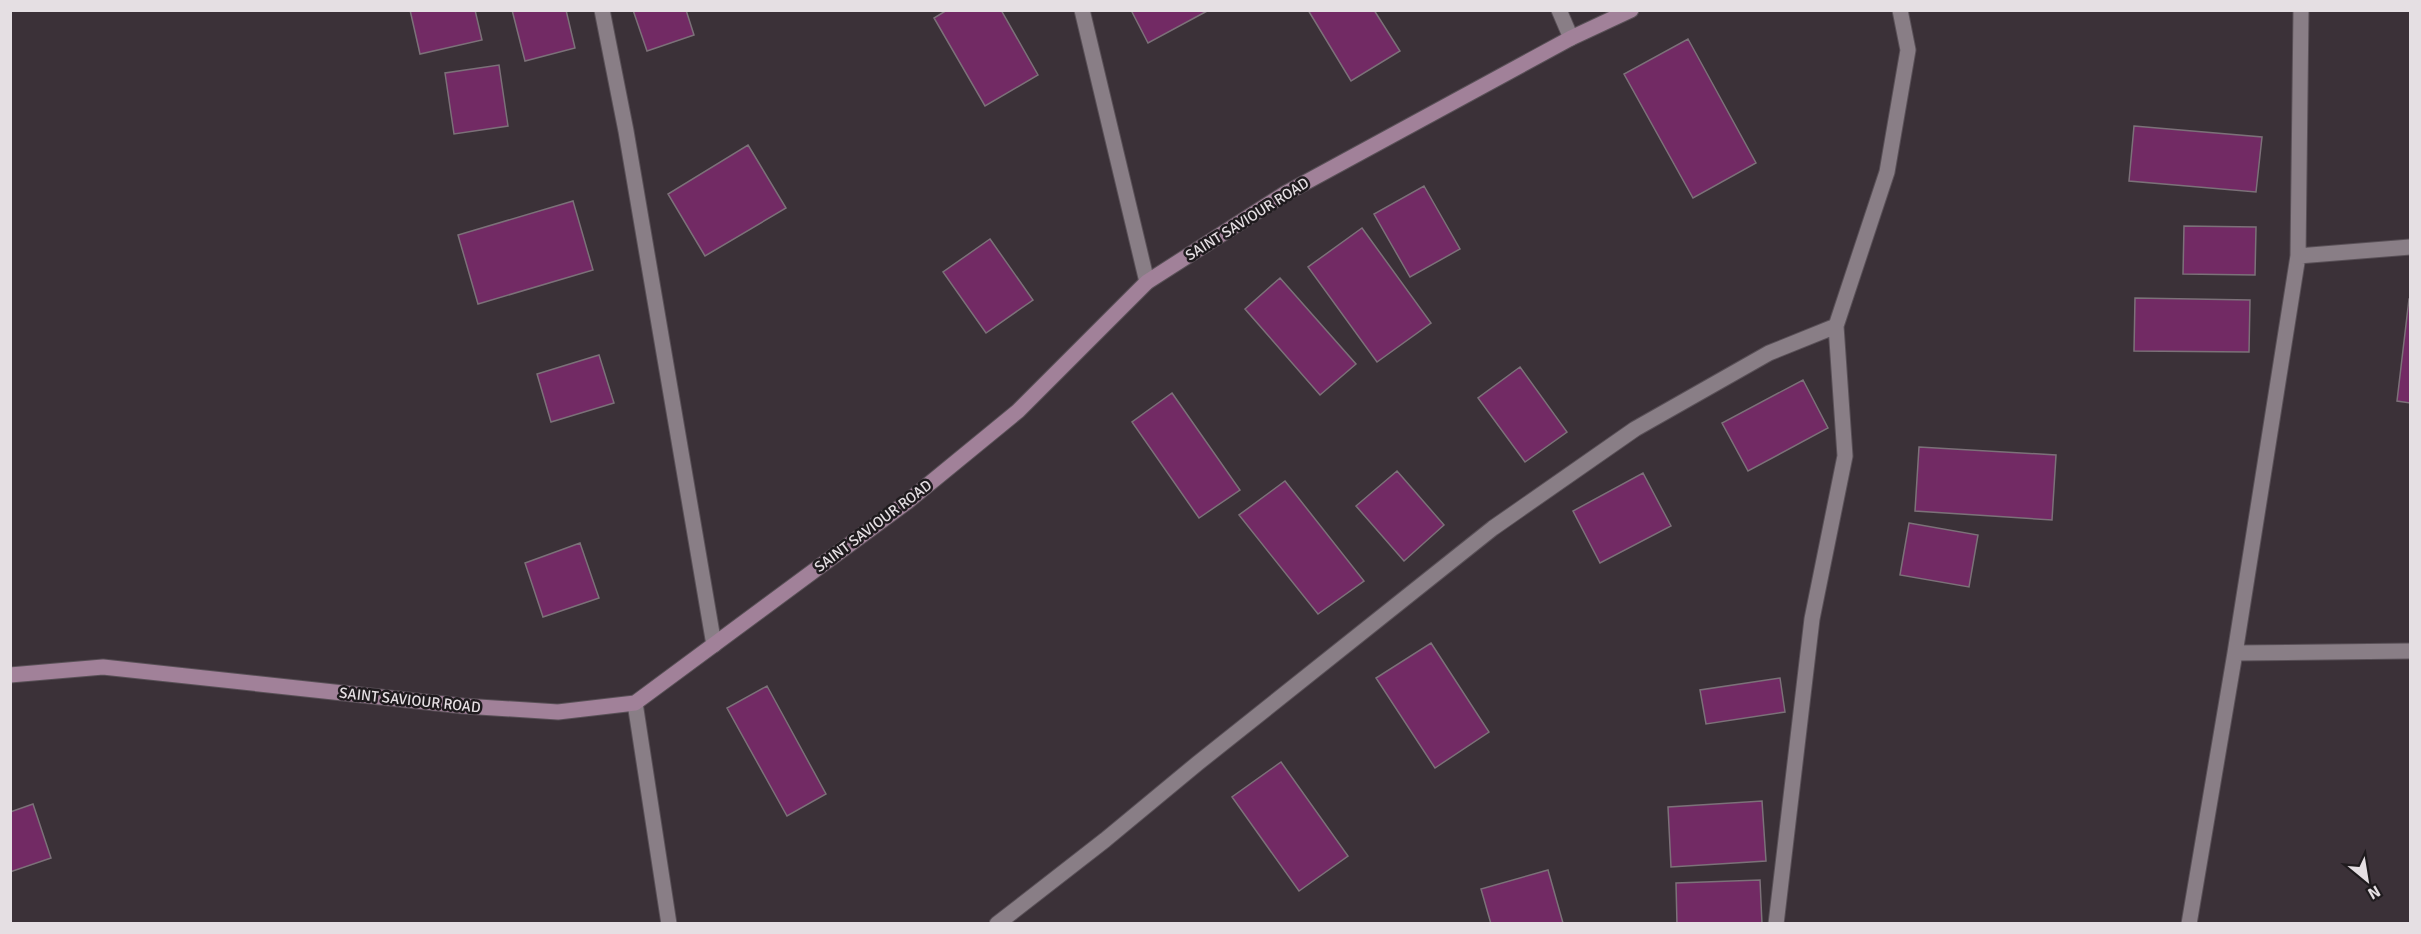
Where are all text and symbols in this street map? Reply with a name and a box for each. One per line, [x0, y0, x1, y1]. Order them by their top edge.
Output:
street label: SAINT SAVIOUR ROAD [1182, 174, 1312, 264]
street label: SAINT SAVIOUR ROAD [811, 476, 935, 576]
street label: SAINT SAVIOUR ROAD [338, 684, 482, 716]
north arrow [2337, 850, 2397, 910]
text: N [2364, 881, 2384, 904]

